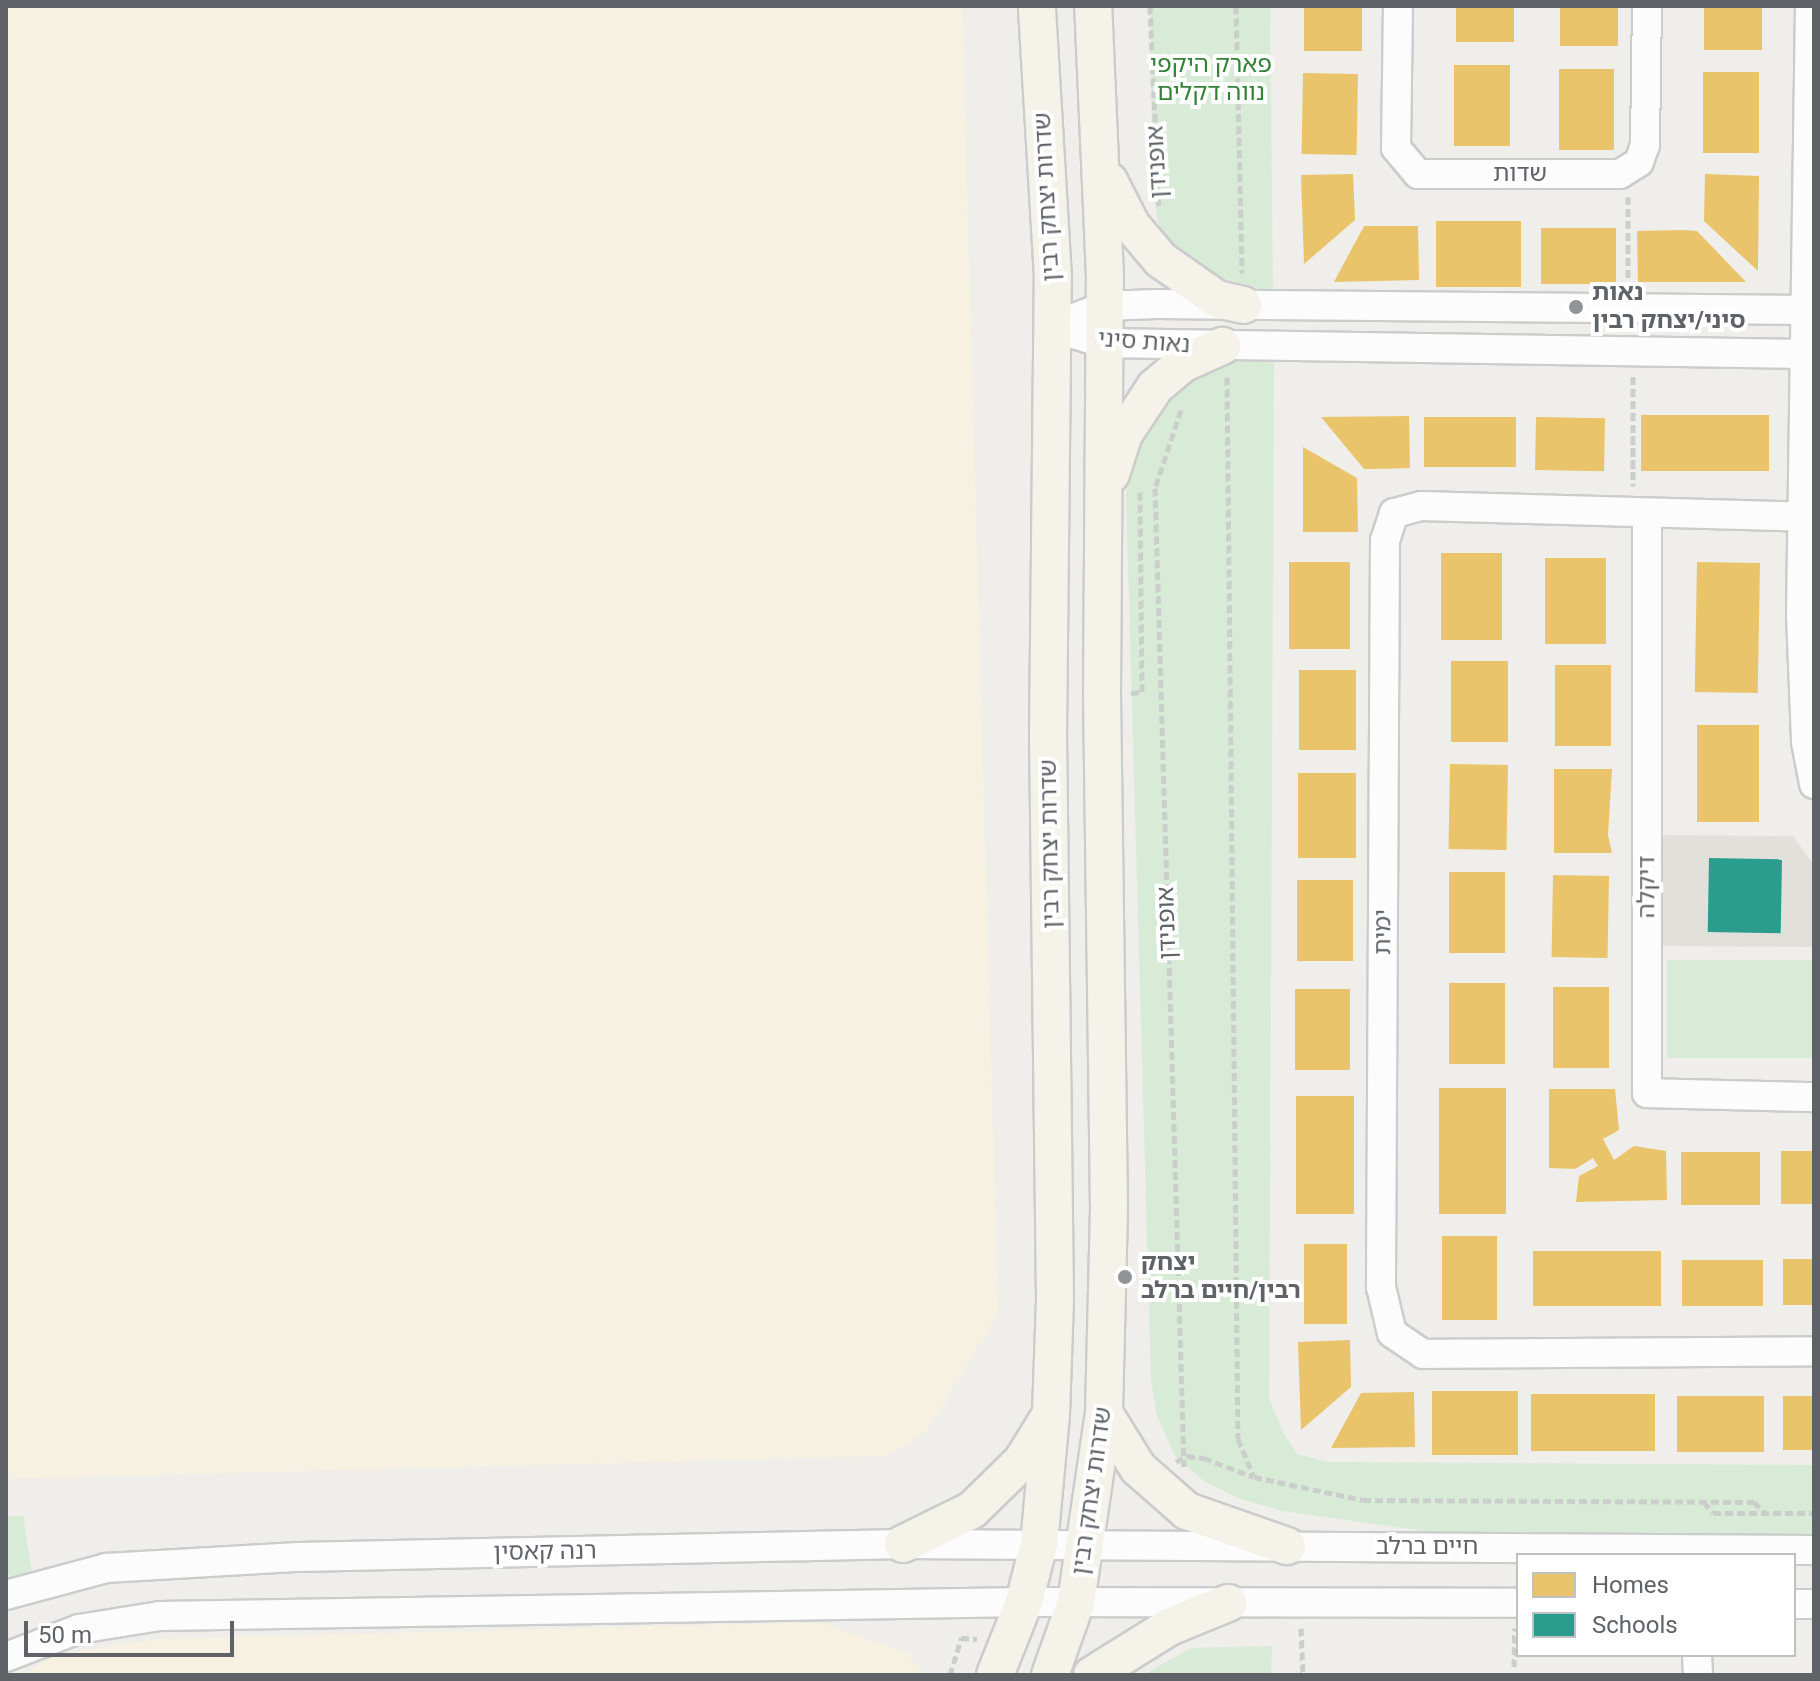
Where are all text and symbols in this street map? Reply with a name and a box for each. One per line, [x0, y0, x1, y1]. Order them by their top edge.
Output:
park label: פארק היקפי נווה דקלים [1150, 51, 1272, 107]
street label: שדרות יצחק רבין [1028, 112, 1066, 282]
street label: אופנידן [1141, 125, 1173, 199]
street label: שדות [1493, 160, 1547, 188]
place label: נאות סיני/יצחק רבין [1592, 279, 1746, 335]
marker: נאות סיני/יצחק רבין [1567, 298, 1585, 316]
street label: נאות סיני [1097, 324, 1191, 360]
street label: שדרות יצחק רבין [1034, 759, 1066, 929]
street label: דיקלה [1633, 856, 1661, 918]
street label: אופנידן [1151, 886, 1183, 960]
street label: ימית [1369, 909, 1397, 955]
place label: יצחק רבין/חיים ברלב [1141, 1249, 1301, 1305]
marker: יצחק רבין/חיים ברלב [1116, 1268, 1134, 1286]
street label: שדרות יצחק רבין [1066, 1405, 1118, 1577]
street label: חיים ברלב [1376, 1533, 1478, 1561]
street label: רנה קאסין [493, 1537, 597, 1567]
legend [1516, 1553, 1796, 1657]
text: Homes [1592, 1571, 1669, 1599]
scale bar [28, 1605, 238, 1655]
text: Schools [1592, 1611, 1678, 1639]
text: 50 m [38, 1621, 92, 1649]

